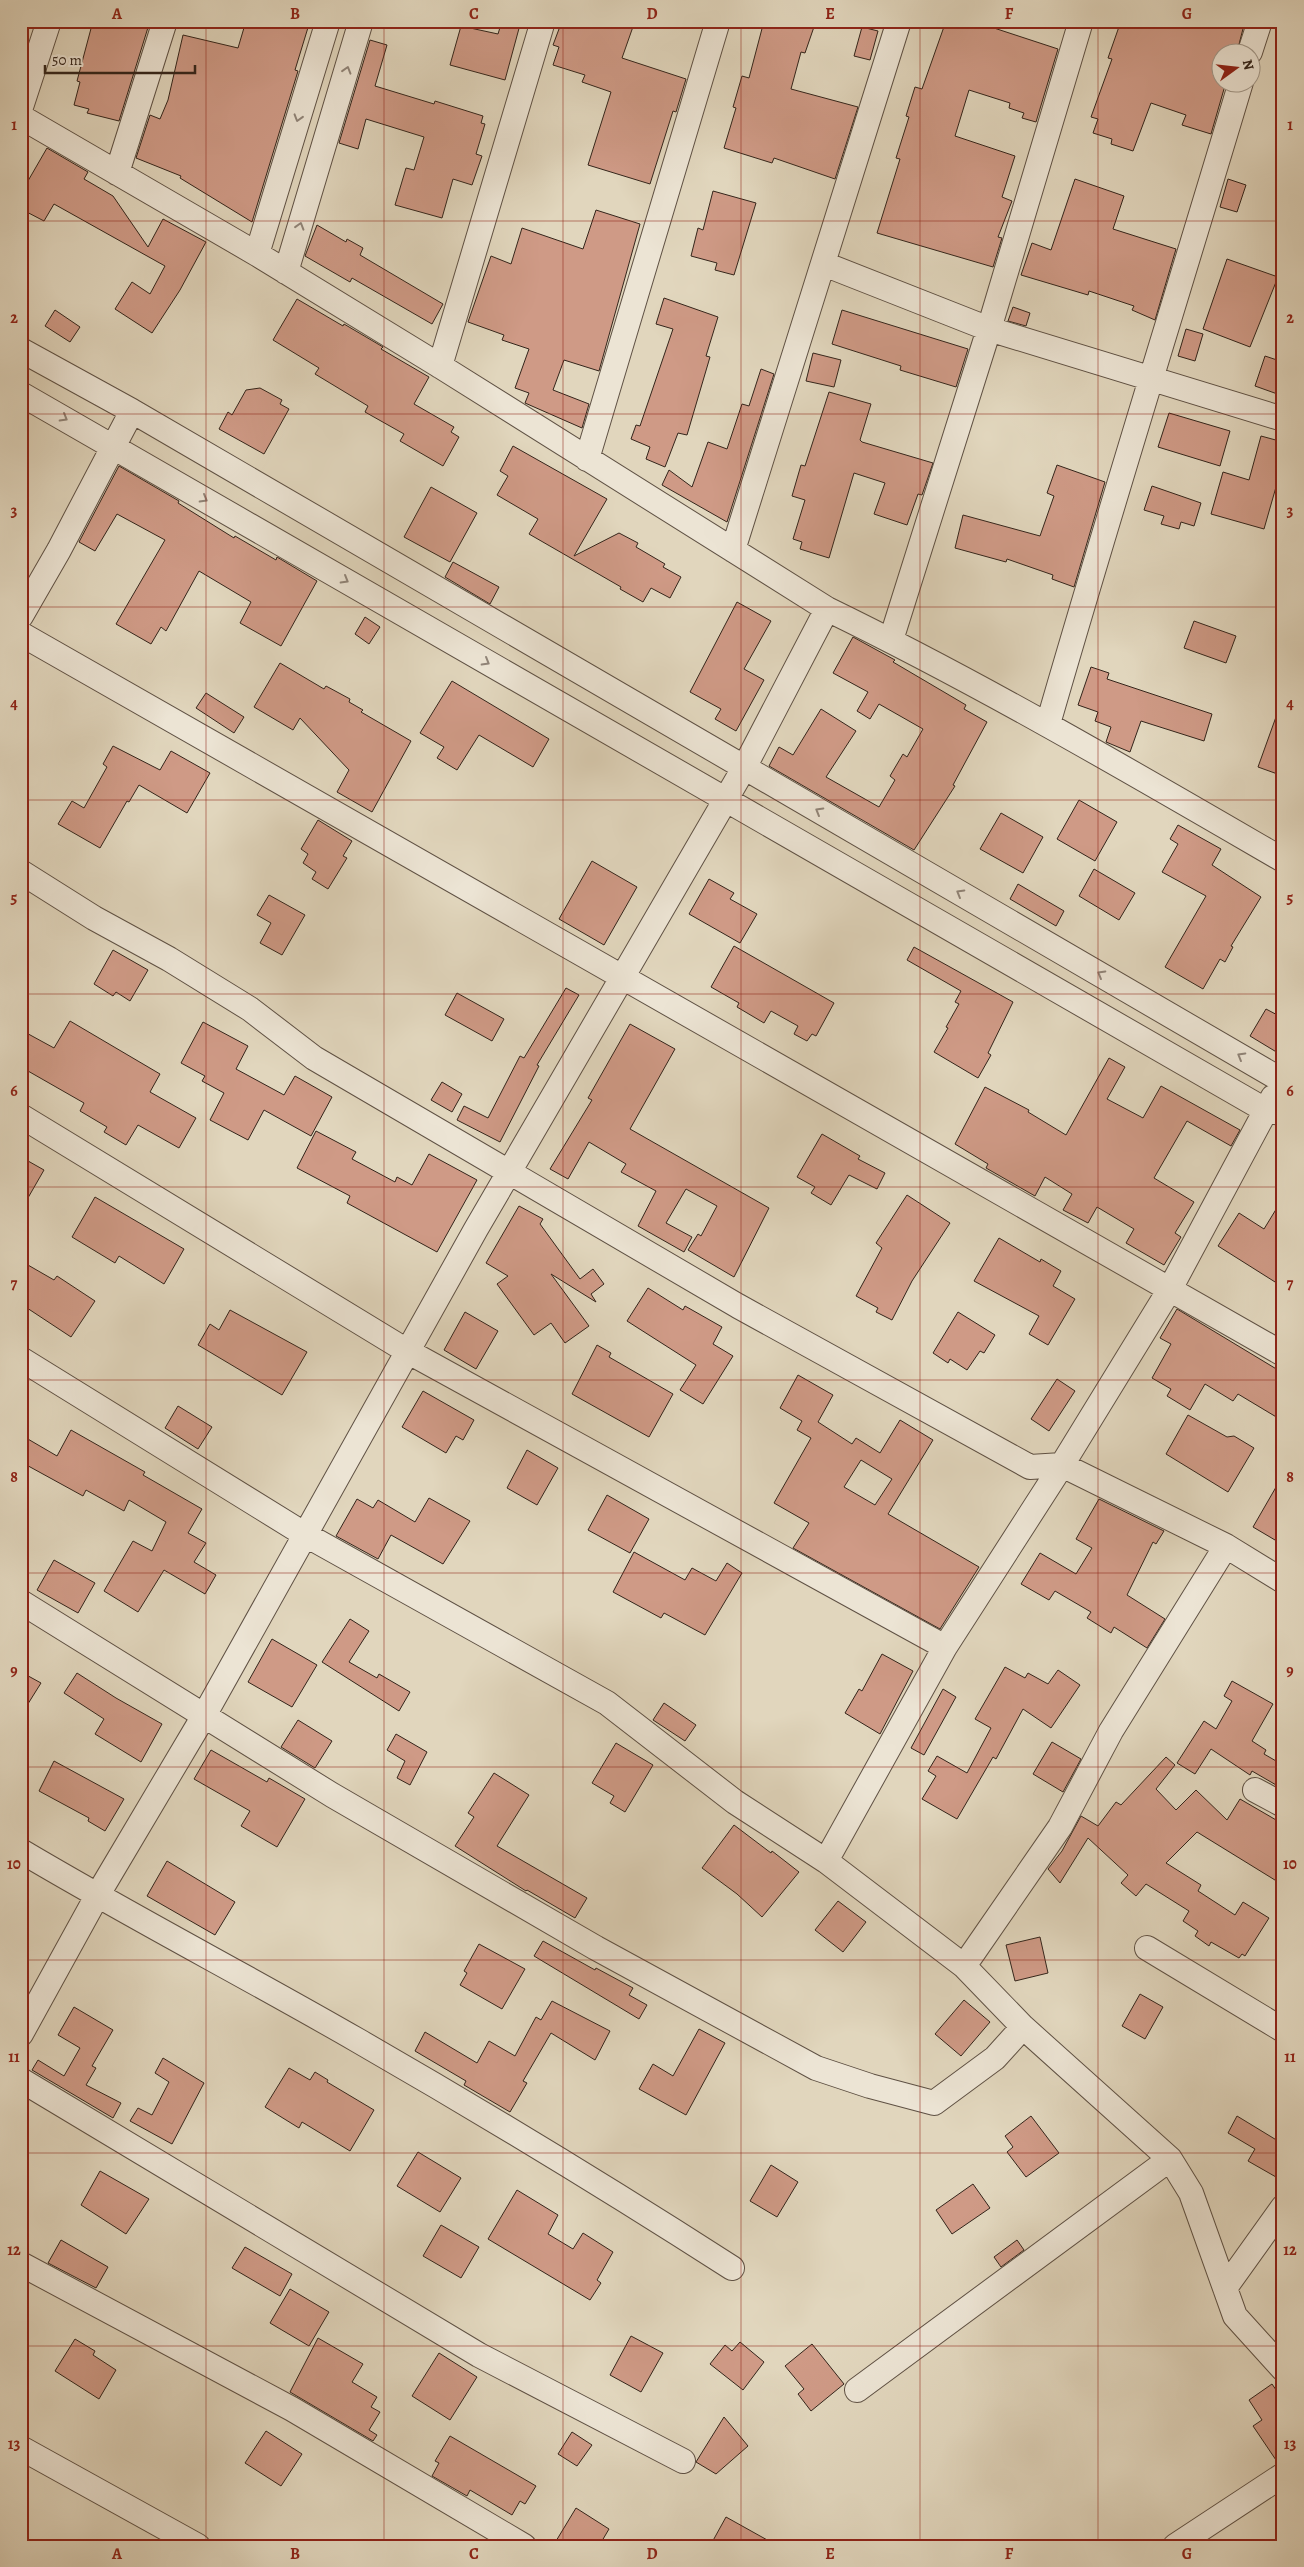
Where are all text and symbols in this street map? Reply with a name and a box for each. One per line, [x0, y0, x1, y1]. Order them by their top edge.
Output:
text: A [111, 3, 123, 25]
text: B [290, 3, 300, 25]
text: C [469, 3, 479, 25]
text: D [646, 3, 658, 25]
text: E [825, 3, 835, 25]
text: F [1005, 3, 1014, 25]
text: G [1182, 3, 1192, 25]
scale bar [45, 42, 195, 74]
north arrow [1212, 42, 1262, 92]
text: 50 m [52, 50, 82, 70]
text: N [1238, 57, 1259, 72]
one-way arrow [341, 66, 351, 75]
one-way arrow [294, 113, 304, 122]
text: 1 [11, 114, 17, 136]
text: 1 [1287, 114, 1293, 136]
one-way arrow [295, 222, 305, 230]
text: 2 [10, 307, 18, 329]
text: 2 [1286, 307, 1294, 329]
one-way arrow [58, 412, 67, 422]
one-way arrow [199, 493, 208, 503]
text: 3 [11, 500, 18, 522]
text: 3 [1287, 500, 1294, 522]
one-way arrow [340, 574, 349, 584]
one-way arrow [480, 655, 489, 665]
text: 4 [10, 693, 18, 715]
text: 4 [1286, 693, 1294, 715]
one-way arrow [816, 808, 825, 818]
text: 5 [11, 887, 18, 909]
text: 5 [1287, 887, 1294, 909]
one-way arrow [956, 889, 965, 899]
one-way arrow [1097, 971, 1106, 981]
one-way arrow [1238, 1052, 1247, 1062]
text: 6 [10, 1080, 18, 1102]
text: 6 [1286, 1080, 1294, 1102]
text: 7 [11, 1273, 18, 1295]
text: 7 [1287, 1273, 1294, 1295]
text: 8 [10, 1466, 18, 1488]
text: 8 [1286, 1466, 1294, 1488]
text: 9 [10, 1660, 18, 1682]
text: 9 [1286, 1660, 1294, 1682]
text: 10 [7, 1853, 21, 1875]
text: 10 [1283, 1853, 1297, 1875]
text: 11 [8, 2046, 20, 2068]
text: 11 [1284, 2046, 1296, 2068]
text: 12 [7, 2239, 21, 2261]
text: 12 [1283, 2239, 1297, 2261]
text: 13 [8, 2433, 20, 2455]
text: 13 [1284, 2433, 1296, 2455]
text: A [111, 2543, 123, 2565]
text: B [290, 2543, 300, 2565]
text: C [469, 2543, 479, 2565]
text: D [646, 2543, 658, 2565]
text: E [825, 2543, 835, 2565]
text: F [1005, 2543, 1014, 2565]
text: G [1182, 2543, 1192, 2565]

